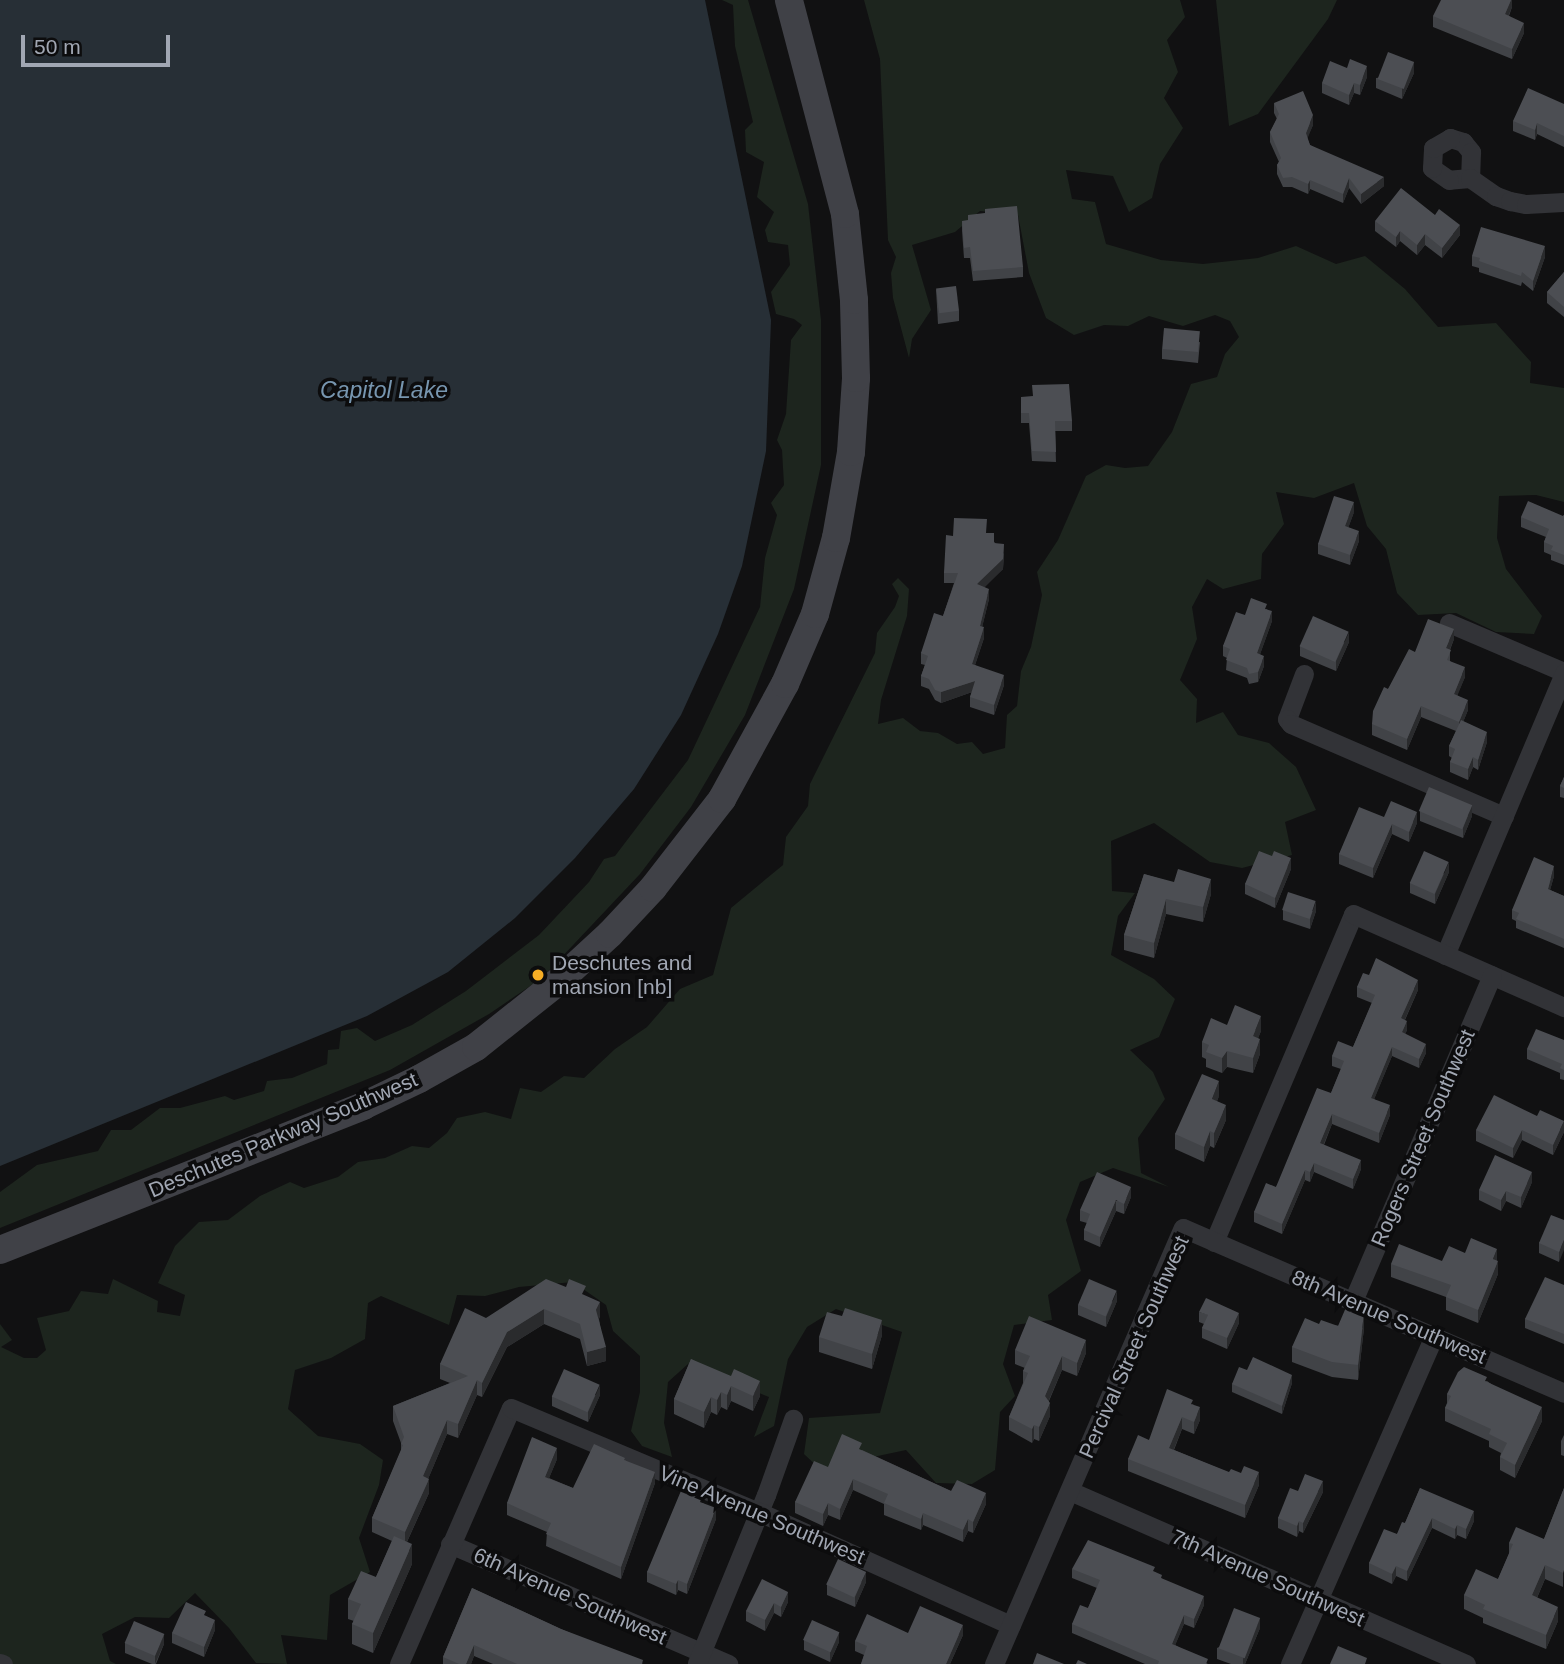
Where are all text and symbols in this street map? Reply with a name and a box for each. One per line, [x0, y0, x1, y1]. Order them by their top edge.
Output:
scale bar [24, 21, 173, 65]
text: 50 m [34, 35, 81, 58]
water label: Capitol Lake [320, 376, 448, 404]
place label: Deschutes and mansion [nb] [552, 950, 692, 1000]
marker: Deschutes and mansion [nb] [530, 967, 546, 983]
street label: Rogers Street Southwest [1366, 1026, 1480, 1250]
street label: Deschutes Parkway Southwest [145, 1067, 421, 1203]
street label: Percival Street Southwest [1074, 1232, 1194, 1462]
street label: 8th Avenue Southwest [1288, 1264, 1490, 1370]
street label: Vine Avenue Southwest [655, 1460, 869, 1570]
street label: 7th Avenue Southwest [1167, 1524, 1369, 1632]
street label: 6th Avenue Southwest [469, 1542, 671, 1650]

